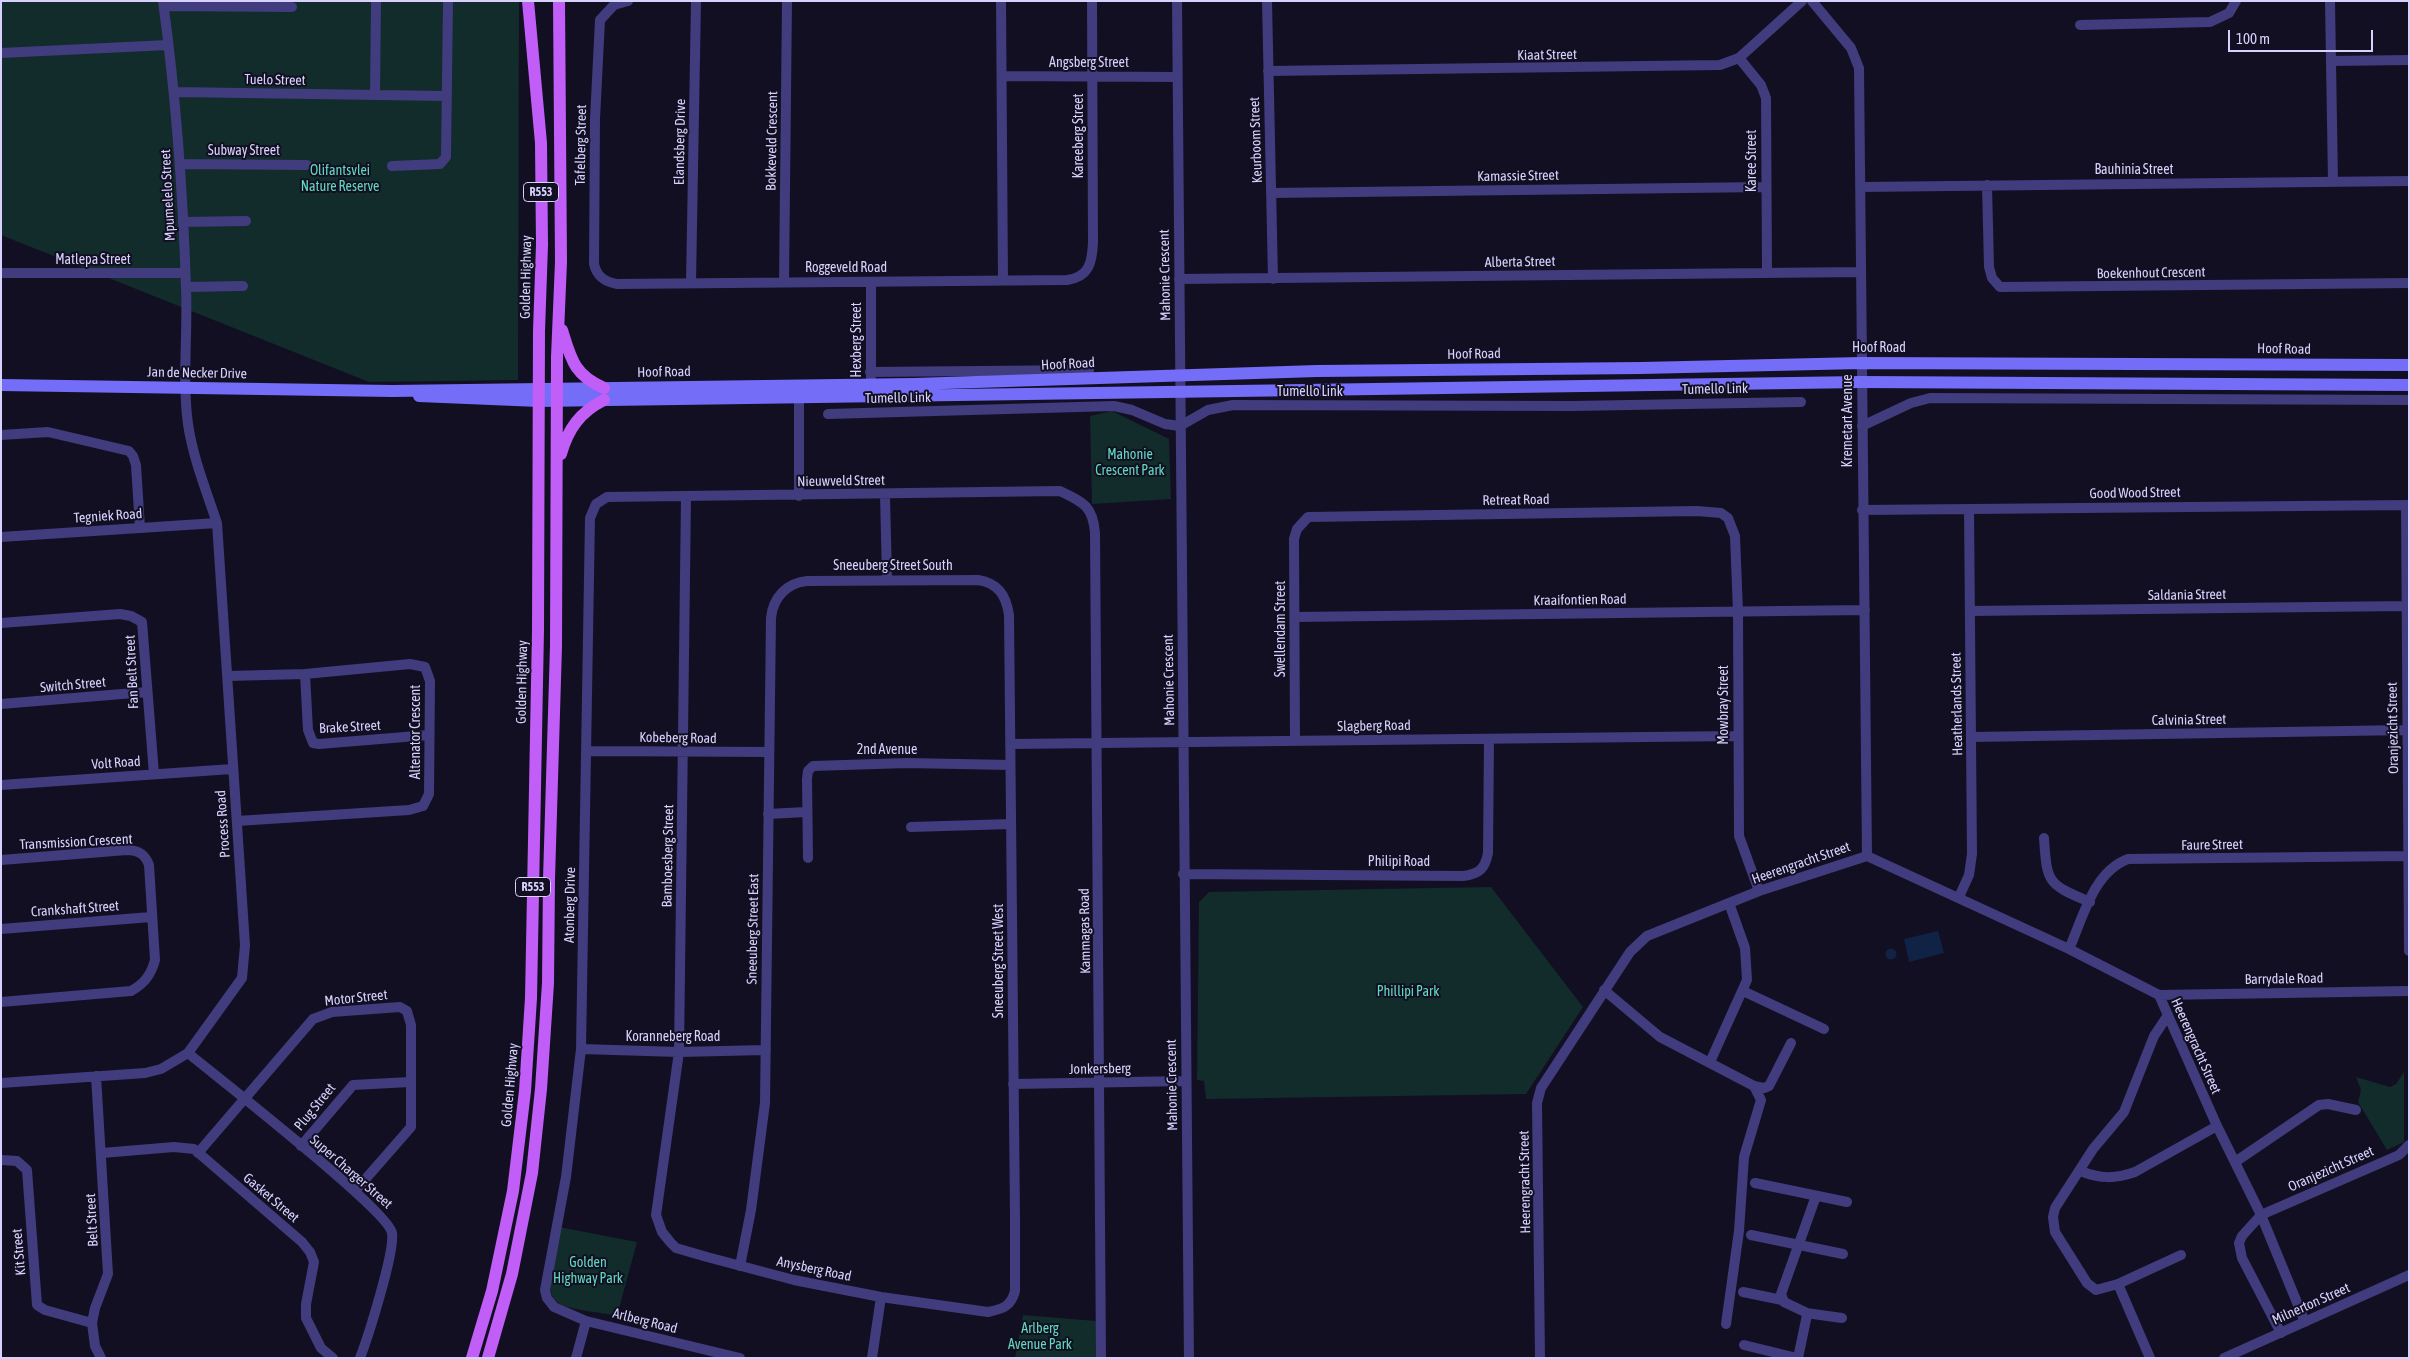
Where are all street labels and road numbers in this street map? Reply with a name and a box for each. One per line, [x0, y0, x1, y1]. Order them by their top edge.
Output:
street label: Kiaat Street [1517, 46, 1577, 64]
street label: Angsberg Street [1049, 55, 1129, 71]
street label: Tuelo Street [244, 71, 306, 89]
street label: Bokkeveld Crescent [763, 91, 781, 191]
street label: Kareeberg Street [1071, 93, 1087, 179]
street label: Keurboom Street [1246, 97, 1266, 183]
street label: Elandsberg Drive [671, 99, 689, 185]
street label: Tafelberg Street [572, 104, 590, 186]
street label: Karee Street [1744, 130, 1760, 192]
street label: Subway Street [208, 143, 280, 159]
street label: Mpumelelo Street [157, 149, 179, 241]
street label: Bauhinia Street [2094, 162, 2174, 178]
street label: Kamassie Street [1477, 167, 1559, 185]
road number: R553 [524, 182, 558, 202]
street label: Mahonie Crescent [1156, 229, 1174, 321]
street label: Golden Highway [517, 235, 535, 319]
street label: Matlepa Street [55, 252, 131, 268]
street label: Alberta Street [1484, 253, 1556, 271]
street label: Roggeveld Road [805, 260, 887, 276]
street label: Boekenhout Crescent [2096, 264, 2206, 282]
street label: Hexberg Street [849, 302, 865, 378]
street label: Hoof Road [1852, 340, 1906, 356]
street label: Hoof Road [2257, 340, 2311, 358]
street label: Hoof Road [1447, 345, 1501, 363]
street label: Hoof Road [1041, 354, 1095, 374]
street label: Hoof Road [637, 363, 691, 381]
street label: Jan de Necker Drive [147, 364, 247, 382]
street label: Kremetart Avenue [1840, 374, 1856, 468]
street label: Tumello Link [1682, 380, 1748, 398]
street label: Tumello Link [1277, 384, 1343, 400]
street label: Tumello Link [865, 389, 931, 407]
street label: Nieuwveld Street [797, 472, 885, 490]
street label: Good Wood Street [2089, 484, 2181, 502]
street label: Retreat Road [1482, 491, 1550, 509]
street label: Tegniek Road [73, 505, 143, 527]
street label: Sneeuberg Street South [833, 558, 953, 574]
street label: Swellendam Street [1273, 581, 1289, 677]
street label: Saldania Street [2148, 586, 2226, 604]
street label: Kraaifontien Road [1533, 591, 1627, 609]
street label: Mahonie Crescent [1160, 634, 1178, 726]
street label: Fan Belt Street [122, 635, 142, 709]
street label: Golden Highway [513, 640, 531, 724]
street label: Heatherlands Street [1948, 652, 1966, 756]
street label: Mowbray Street [1716, 665, 1732, 745]
street label: Switch Street [39, 674, 107, 696]
street label: Oranjezicht Street [2384, 682, 2402, 774]
street label: Altenator Crescent [408, 685, 424, 779]
street label: Calvinia Street [2152, 711, 2226, 729]
street label: Brake Street [319, 717, 381, 737]
street label: Slagberg Road [1337, 717, 1411, 735]
street label: Kobeberg Road [639, 729, 717, 747]
street label: 2nd Avenue [857, 742, 917, 758]
street label: Volt Road [91, 753, 141, 773]
street label: Process Road [212, 790, 234, 858]
street label: Bamboesberg Street [659, 804, 677, 908]
street label: Transmission Crescent [19, 831, 133, 853]
street label: Faure Street [2181, 836, 2243, 854]
street label: Heerengracht Street [1750, 838, 1852, 888]
street label: Philipi Road [1368, 854, 1430, 870]
street label: Atonberg Drive [561, 867, 579, 943]
street label: Sneeuberg Street East [744, 873, 762, 985]
road number: R553 [516, 878, 550, 896]
street label: Kammagas Road [1076, 888, 1094, 974]
street label: Crankshaft Street [30, 898, 120, 920]
street label: Sneeuberg Street West [991, 904, 1007, 1018]
street label: Barrydale Road [2244, 970, 2324, 988]
street label: Motor Street [324, 986, 388, 1010]
street label: Heerengracht Street [2167, 996, 2225, 1096]
street label: Koranneberg Road [626, 1029, 720, 1045]
street label: Mahonie Crescent [1163, 1039, 1181, 1131]
street label: Golden Highway [498, 1042, 522, 1128]
street label: Jonkersberg [1069, 1060, 1131, 1078]
street label: Plug Street [291, 1080, 339, 1134]
street label: Heerengracht Street [1516, 1130, 1534, 1234]
street label: Super Charger Street [306, 1132, 396, 1212]
street label: Oranjezicht Street [2286, 1143, 2376, 1195]
street label: Gasket Street [240, 1170, 302, 1226]
street label: Belt Street [82, 1193, 102, 1247]
street label: Kit Street [9, 1228, 29, 1276]
street label: Anysberg Road [775, 1253, 853, 1285]
street label: Milnerton Street [2270, 1279, 2352, 1329]
street label: Arlberg Road [611, 1305, 679, 1337]

